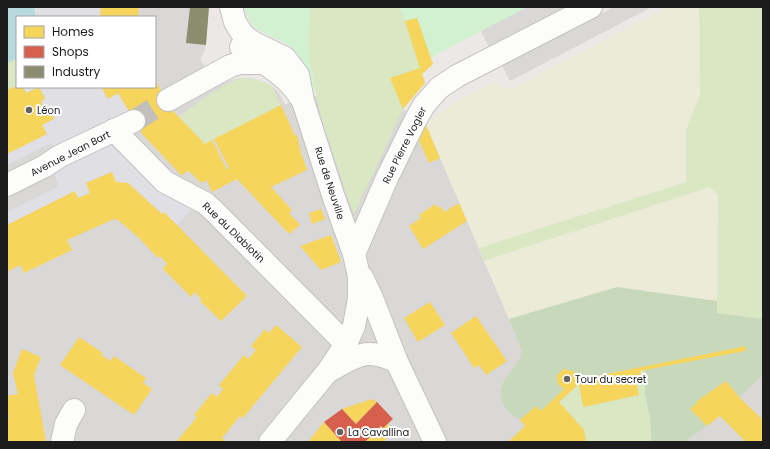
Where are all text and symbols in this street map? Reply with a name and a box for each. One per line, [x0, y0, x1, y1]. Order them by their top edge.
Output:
legend [16, 16, 156, 88]
text: Homes [52, 23, 94, 40]
text: Shops [52, 43, 89, 60]
text: Industry [52, 63, 101, 80]
place label: Léon [37, 103, 60, 118]
street label: Rue Pierre Vogler [379, 104, 430, 186]
marker: Léon [24, 105, 34, 115]
street label: Avenue Jean Bart [28, 127, 113, 180]
street label: Rue de Neuville [311, 145, 348, 222]
street label: Rue du Diablotin [199, 199, 268, 266]
place label: Tour du secret [575, 372, 647, 387]
marker: Tour du secret [562, 374, 572, 384]
place label: La Cavallina [348, 425, 409, 440]
marker: La Cavallina [335, 427, 345, 437]

